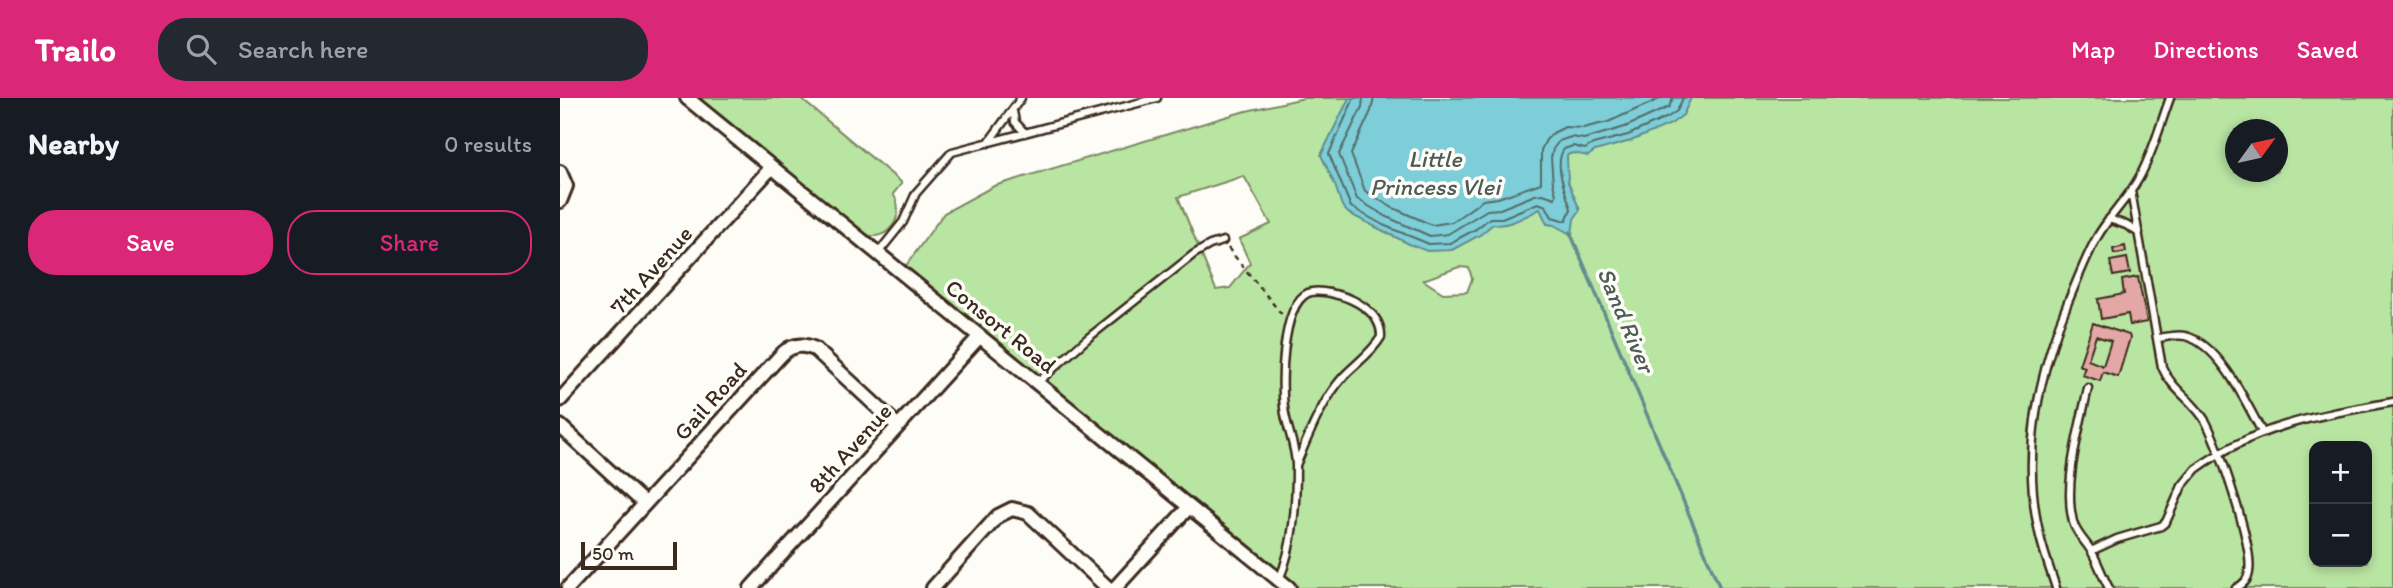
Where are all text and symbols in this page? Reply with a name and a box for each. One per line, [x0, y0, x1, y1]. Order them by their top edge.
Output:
search box [158, 18, 648, 81]
text: Trailo [35, 30, 116, 69]
icon: search [182, 30, 220, 68]
text: Search here [238, 33, 368, 65]
text: Map [2071, 35, 2115, 64]
text: Directions [2153, 35, 2259, 64]
text: Saved [2297, 35, 2358, 64]
north arrow [2225, 119, 2288, 182]
text: Nearby [28, 125, 119, 162]
text: 0 results [444, 130, 532, 158]
water label: Little Princess Vlei [1370, 144, 1503, 201]
button: Save [28, 210, 273, 275]
button: Share [287, 210, 532, 275]
street label: 7th Avenue [604, 220, 698, 320]
water label: Sand River [1591, 263, 1662, 379]
street label: Consort Road [940, 273, 1062, 379]
street label: Gail Road [668, 356, 752, 446]
street label: 8th Avenue [802, 397, 898, 499]
map controls [2309, 441, 2372, 567]
button: + [2309, 441, 2372, 504]
button: − [2309, 504, 2372, 567]
scale bar [581, 539, 677, 571]
text: 50 m [592, 542, 634, 565]

